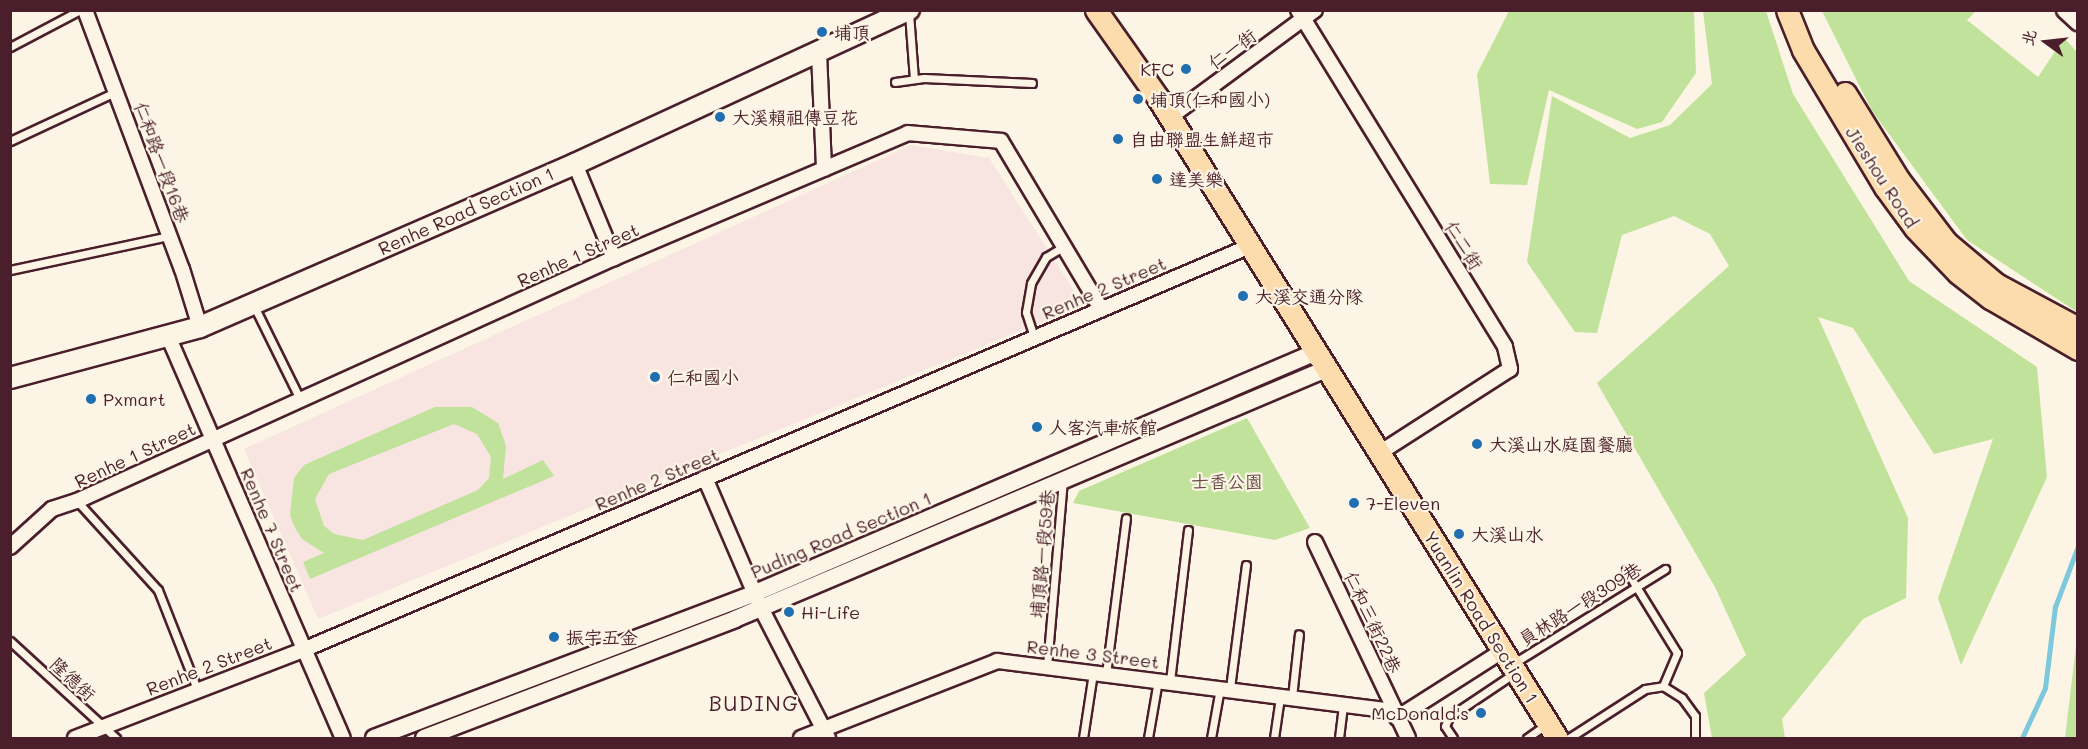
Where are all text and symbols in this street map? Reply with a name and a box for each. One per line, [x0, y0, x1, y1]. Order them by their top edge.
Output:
north arrow [2016, 12, 2076, 72]
place label: 埔頂 [834, 21, 870, 43]
street label: 仁一街 [1204, 24, 1260, 74]
marker: 埔頂 [815, 25, 829, 39]
text: 北 [2016, 27, 2040, 48]
place label: KFC [1140, 58, 1174, 80]
marker: KFC [1179, 62, 1193, 76]
place label: 埔頂(仁和國小) [1150, 88, 1270, 110]
marker: 埔頂(仁和國小) [1131, 92, 1145, 106]
street label: 仁和路一段16巷 [130, 99, 194, 225]
place label: 大溪賴祖傳豆花 [732, 106, 858, 128]
marker: 大溪賴祖傳豆花 [713, 110, 727, 124]
street label: Jieshou Road [1841, 122, 1923, 232]
place label: 自由聯盟生鮮超市 [1130, 128, 1274, 150]
marker: 自由聯盟生鮮超市 [1111, 132, 1125, 146]
street label: Renhe Road Section 1 [375, 162, 557, 260]
place label: 達美樂 [1169, 168, 1223, 190]
marker: 達美樂 [1150, 172, 1164, 186]
street label: 仁二街 [1441, 216, 1487, 274]
street label: Renhe 1 Street [514, 219, 642, 291]
street label: Renhe 2 Street [1039, 252, 1169, 324]
place label: 大溪交通分隊 [1255, 285, 1363, 307]
marker: 大溪交通分隊 [1236, 289, 1250, 303]
place label: 仁和國小 [667, 366, 739, 388]
marker: 仁和國小 [648, 370, 662, 384]
place label: Pxmart [103, 388, 166, 410]
marker: Pxmart [84, 392, 98, 406]
place label: 人客汽車旅館 [1049, 416, 1157, 438]
street label: Renhe 1 Street [71, 418, 199, 492]
marker: 人客汽車旅館 [1030, 420, 1044, 434]
place label: 大溪山水庭園餐廳 [1489, 433, 1633, 455]
marker: 大溪山水庭園餐廳 [1470, 437, 1484, 451]
street label: Renhe 2 Street [592, 443, 722, 515]
street label: Renhe 7 Street [236, 465, 308, 595]
park label: 士香公園 [1191, 470, 1263, 492]
street label: Puding Road Section 1 [747, 487, 935, 583]
street label: 埔頂路一段59巷 [1026, 489, 1058, 619]
place label: 7-Eleven [1366, 492, 1440, 514]
marker: 7-Eleven [1347, 496, 1361, 510]
place label: 大溪山水 [1471, 523, 1543, 545]
street label: Yuanlin Road Section 1 [1419, 527, 1543, 707]
marker: 大溪山水 [1452, 527, 1466, 541]
street label: 員林路一段309巷 [1515, 558, 1645, 650]
street label: 仁和三街22巷 [1340, 568, 1406, 676]
place label: Hi-Life [801, 601, 860, 623]
marker: Hi-Life [782, 605, 796, 619]
place label: 振宇五金 [566, 626, 638, 648]
marker: 振宇五金 [547, 630, 561, 644]
street label: Renhe 2 Street [143, 632, 275, 700]
street label: Renhe 3 Street [1026, 635, 1160, 673]
street label: 隆德街 [46, 653, 100, 705]
district label: BUDING [709, 690, 799, 716]
place label: McDonald's [1371, 702, 1469, 724]
marker: McDonald's [1474, 706, 1488, 720]

